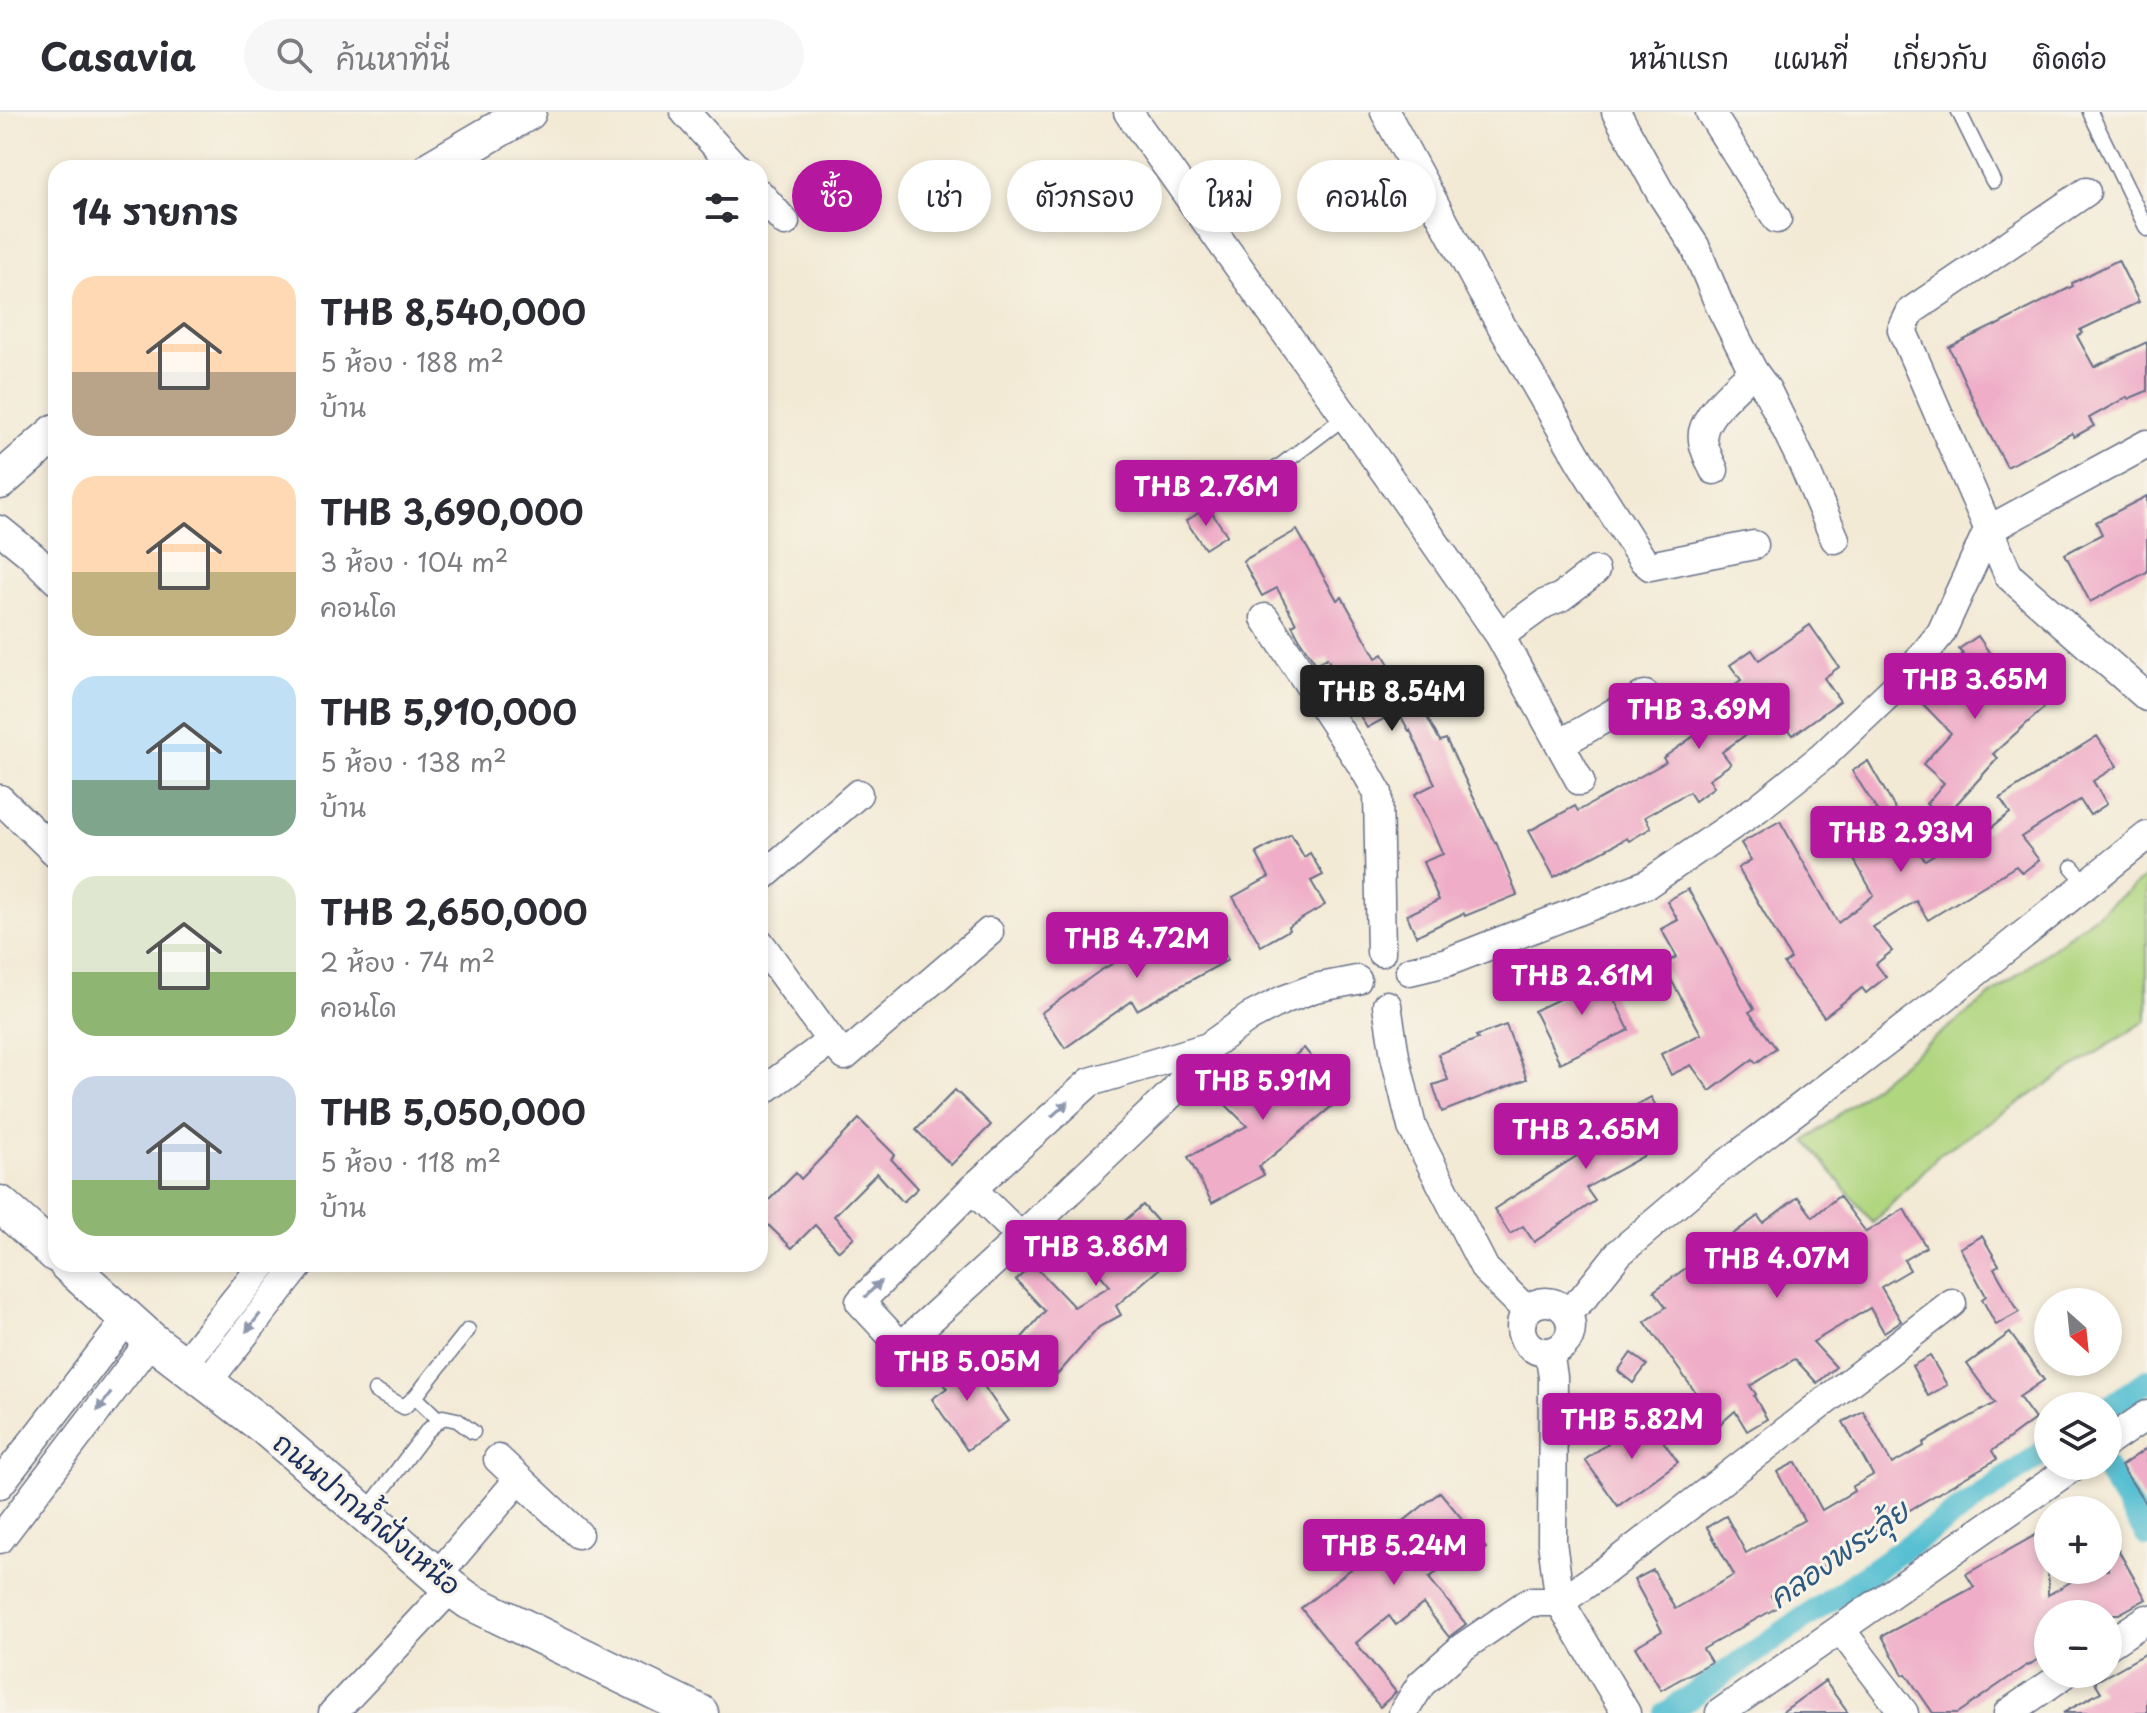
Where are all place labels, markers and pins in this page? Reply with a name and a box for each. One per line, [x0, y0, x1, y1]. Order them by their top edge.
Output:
pin: THB 2.76M [1114, 460, 1298, 528]
pin: THB 3.65M [1883, 653, 2067, 721]
pin: THB 8.54M [1300, 665, 1484, 733]
pin: THB 3.69M [1607, 683, 1791, 751]
pin: THB 2.93M [1809, 806, 1993, 874]
pin: THB 4.72M [1045, 912, 1229, 980]
pin: THB 2.61M [1490, 949, 1674, 1017]
pin: THB 5.91M [1171, 1054, 1355, 1122]
pin: THB 2.65M [1494, 1103, 1678, 1171]
pin: THB 3.86M [1004, 1220, 1188, 1288]
pin: THB 4.07M [1685, 1232, 1869, 1300]
pin: THB 5.05M [875, 1335, 1059, 1403]
pin: THB 5.82M [1540, 1393, 1724, 1461]
pin: THB 5.24M [1302, 1519, 1486, 1587]

